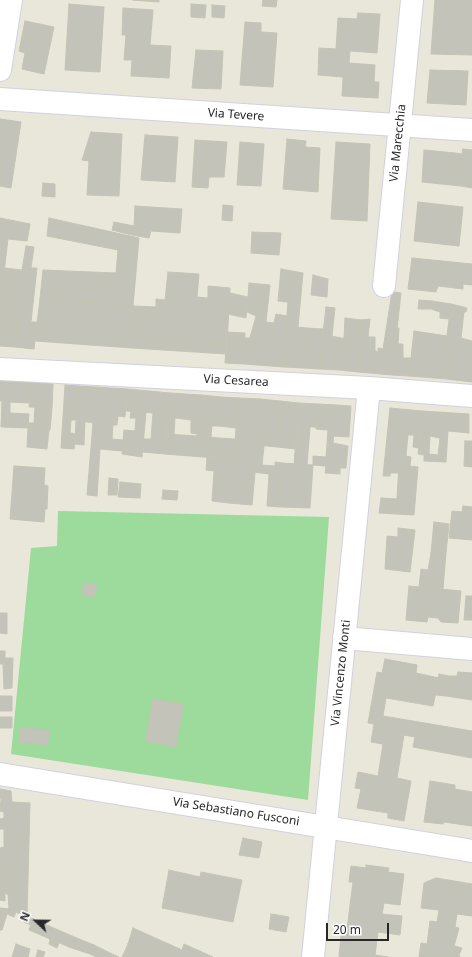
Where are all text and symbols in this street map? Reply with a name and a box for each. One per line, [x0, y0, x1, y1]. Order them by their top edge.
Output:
street label: Via Marecchia [387, 103, 409, 183]
street label: Via Tevere [207, 106, 265, 124]
street label: Via Cesarea [203, 372, 269, 390]
street label: Via Vincenzo Monti [328, 619, 354, 727]
street label: Via Sebastiano Fusconi [172, 795, 300, 829]
north arrow [16, 901, 56, 941]
text: N [16, 909, 33, 923]
scale bar [328, 915, 391, 941]
text: 20 m [333, 921, 361, 938]

